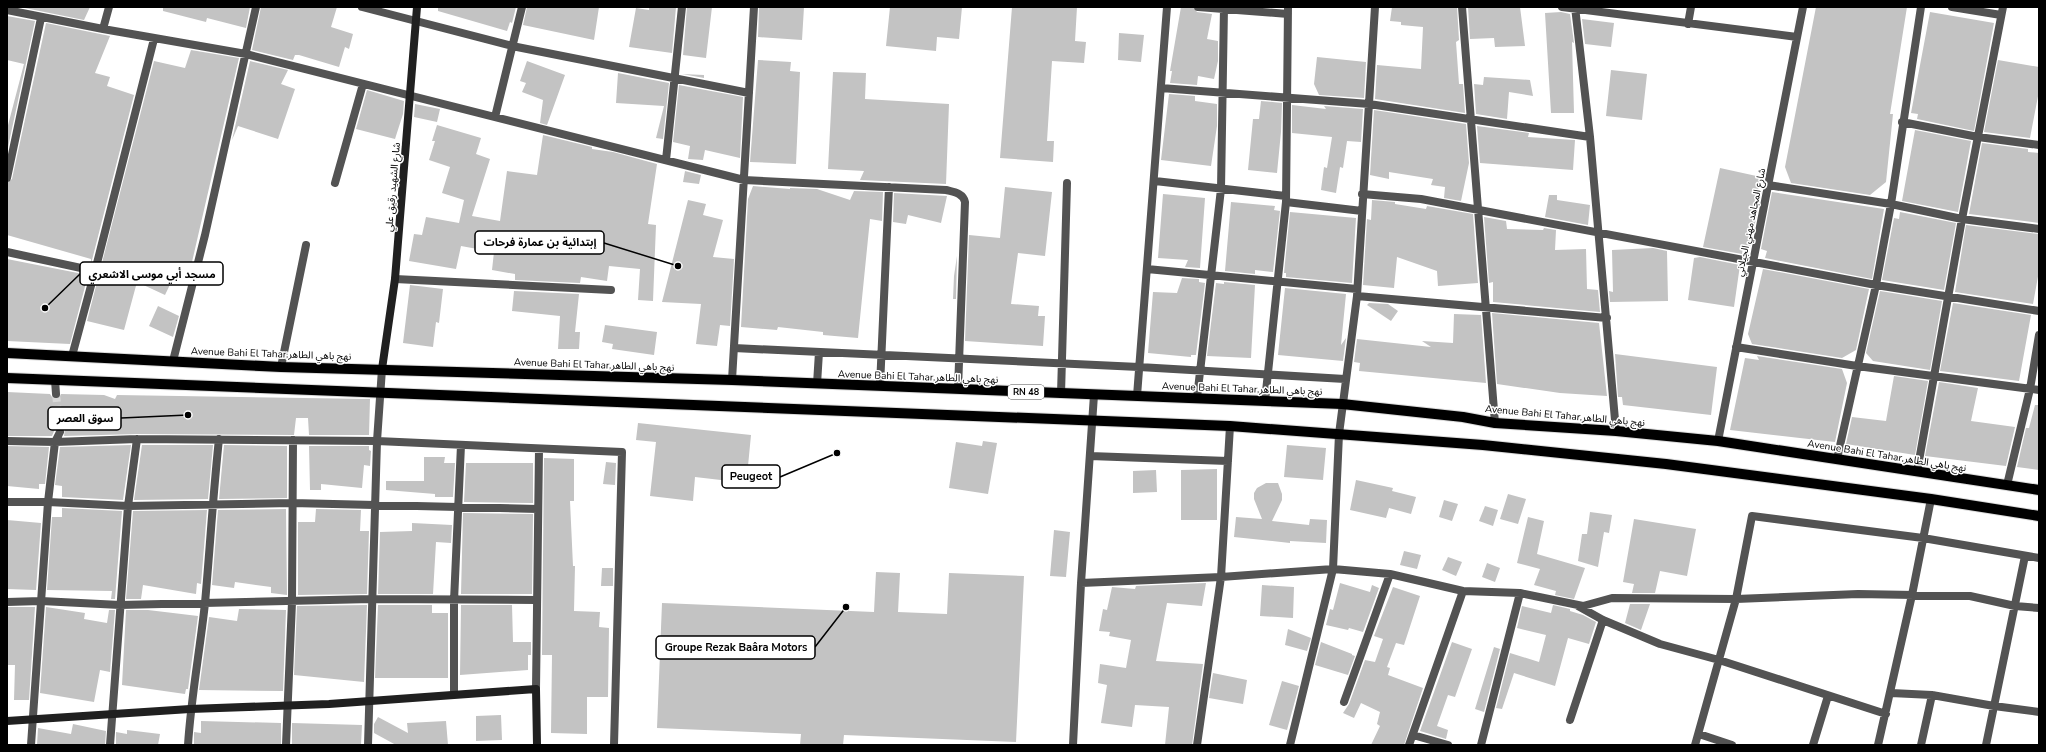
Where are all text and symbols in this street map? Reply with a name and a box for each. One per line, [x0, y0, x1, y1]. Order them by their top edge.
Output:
street label: شارع الشهيد رقيق علي [382, 142, 404, 232]
street label: شارع المجاهد مهني الجيلاني [1733, 167, 1770, 278]
callout: إبتدائية بن عمارة فرحات [475, 231, 604, 254]
text: إبتدائية بن عمارة فرحات [483, 235, 597, 250]
callout: مسجد أبي موسى الاشعري [80, 262, 223, 285]
text: مسجد أبي موسى الاشعري [88, 267, 216, 284]
street label: Avenue Bahi El Tahar,نهج باهي الطاهر [190, 344, 352, 364]
street label: Avenue Bahi El Tahar,نهج باهي الطاهر [513, 355, 675, 375]
street label: Avenue Bahi El Tahar,نهج باهي الطاهر [837, 367, 999, 387]
street label: Avenue Bahi El Tahar,نهج باهي الطاهر [1161, 379, 1323, 399]
road number: RN 48 [1008, 385, 1044, 399]
street label: Avenue Bahi El Tahar,نهج باهي الطاهر [1484, 402, 1646, 430]
callout: سوق العصر [48, 407, 121, 430]
text: سوق العصر [56, 411, 113, 426]
street label: Avenue Bahi El Tahar,نهج باهي الطاهر [1806, 437, 1968, 476]
callout: Peugeot [722, 465, 780, 488]
text: Peugeot [730, 469, 773, 484]
callout: Groupe Rezak Baâra Motors [656, 636, 815, 659]
text: Groupe Rezak Baâra Motors [665, 640, 807, 655]

